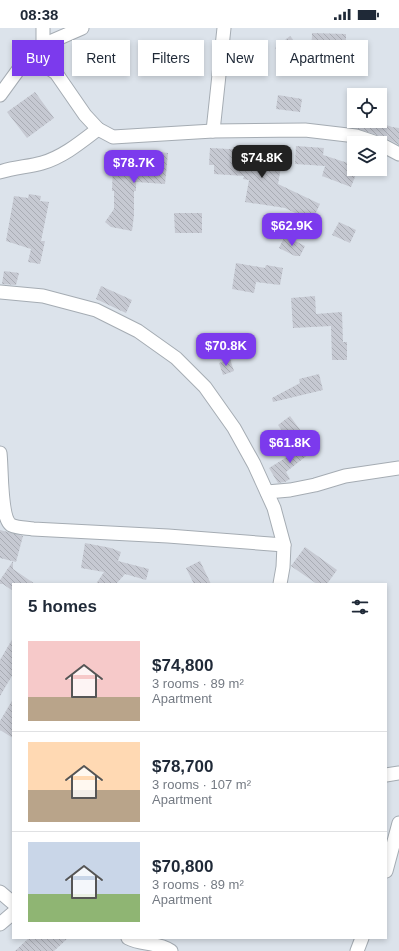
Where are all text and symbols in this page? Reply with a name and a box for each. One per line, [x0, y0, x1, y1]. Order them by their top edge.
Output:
text: 08:38 [20, 6, 58, 23]
chip: Buy [12, 40, 64, 76]
chip: Rent [72, 40, 130, 76]
chip: Filters [138, 40, 204, 76]
chip: New [212, 40, 268, 76]
chip: Apartment [276, 40, 368, 76]
map controls [347, 88, 387, 176]
button: locate [347, 88, 387, 128]
button: layers [347, 136, 387, 176]
pin: $74.8K [229, 145, 295, 179]
pin: $78.7K [101, 150, 167, 184]
text: $74.8K [241, 150, 283, 165]
text: $78.7K [113, 155, 155, 170]
pin: $62.9K [259, 213, 325, 247]
text: $62.9K [271, 218, 313, 233]
pin: $70.8K [193, 333, 259, 367]
text: $70.8K [205, 338, 247, 353]
pin: $61.8K [257, 430, 323, 464]
text: $61.8K [269, 435, 311, 450]
icon: filters [349, 596, 371, 618]
text: 5 homes [28, 597, 97, 616]
text: $74,800 [152, 656, 213, 675]
icon: home [60, 657, 108, 705]
text: 3 rooms · 89 m² [152, 676, 244, 691]
text: Apartment [152, 691, 212, 706]
text: $78,700 [152, 757, 213, 776]
icon: home [60, 758, 108, 806]
text: 3 rooms · 107 m² [152, 777, 251, 792]
text: Apartment [152, 792, 212, 807]
text: $70,800 [152, 857, 213, 876]
icon: home [60, 858, 108, 906]
text: 3 rooms · 89 m² [152, 877, 244, 892]
text: Apartment [152, 892, 212, 907]

